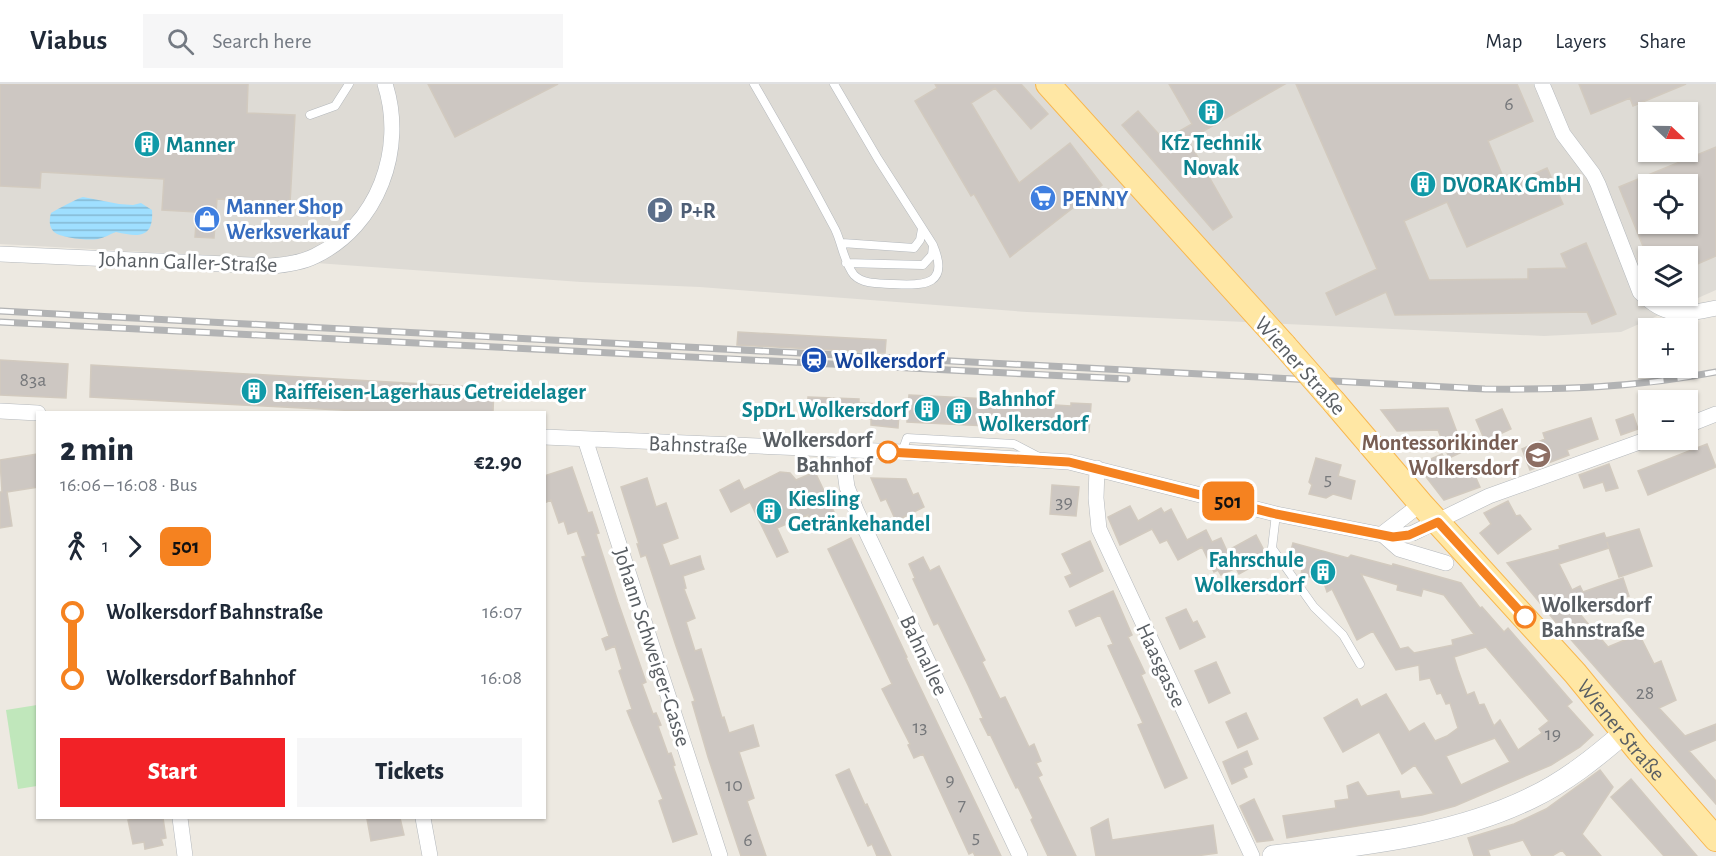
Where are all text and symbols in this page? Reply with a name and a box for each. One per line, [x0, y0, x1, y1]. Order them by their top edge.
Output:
search box [143, 14, 563, 68]
icon: search [164, 25, 197, 58]
text: Viabus [30, 27, 107, 55]
text: Search here [212, 30, 312, 52]
text: Map [1486, 31, 1522, 52]
text: Layers [1555, 31, 1606, 52]
text: Share [1639, 31, 1686, 52]
house number: 6 [1504, 94, 1514, 114]
building icon: Kfz Technik Novak [1196, 97, 1226, 127]
north arrow [1638, 102, 1698, 162]
map controls [1638, 102, 1698, 450]
building icon: Manner [132, 129, 162, 159]
place label: Kfz Technik Novak [1160, 132, 1262, 179]
place label: Manner [166, 134, 235, 156]
building icon: DVORAK GmbH [1408, 169, 1438, 199]
place label: DVORAK GmbH [1442, 174, 1582, 196]
button: locate [1638, 174, 1698, 234]
supermarket icon: PENNY [1028, 183, 1058, 213]
place label: PENNY [1062, 188, 1129, 210]
parking icon: P+R [645, 195, 675, 225]
place label: Manner Shop Werksverkauf [226, 196, 351, 243]
place label: P+R [680, 200, 716, 222]
shop icon: Manner Shop Werksverkauf [192, 204, 222, 234]
button: layers [1638, 246, 1698, 306]
street label: Johann Galler-Straße [98, 248, 278, 276]
street label: Wiener Straße [1251, 312, 1350, 419]
button: + [1638, 318, 1698, 378]
station icon: Wolkersdorf [799, 345, 829, 375]
place label: Wolkersdorf [834, 350, 945, 372]
house number: 83a [20, 370, 46, 390]
building icon: Raiffeisen-Lagerhaus Getreidelager [239, 376, 269, 406]
place label: Raiffeisen-Lagerhaus Getreidelager [274, 381, 586, 403]
place label: Bahnhof Wolkersdorf [978, 388, 1089, 435]
button: − [1638, 390, 1698, 450]
building icon: SpDrL Wolkersdorf [912, 394, 942, 424]
building icon: Bahnhof Wolkersdorf [944, 396, 974, 426]
place label: SpDrL Wolkersdorf [742, 399, 910, 421]
place label: Wolkersdorf Bahnhof [762, 429, 874, 476]
street label: Bahnstraße [648, 432, 748, 458]
place label: Montessorikinder Wolkersdorf [1362, 432, 1520, 479]
text: 2 min [60, 434, 134, 467]
school or university icon: Montessorikinder Wolkersdorf [1523, 440, 1553, 470]
marker: Wolkersdorf Bahnhof [877, 441, 899, 463]
text: €2.90 [474, 451, 522, 473]
house number: 5 [1324, 469, 1332, 489]
text: 16:06 – 16:08 · Bus [60, 475, 197, 495]
line badge: 501 [1194, 482, 1262, 520]
place label: Kiesling Getränkehandel [788, 488, 930, 535]
text: 501 [1214, 491, 1242, 512]
house number: 39 [1055, 492, 1073, 512]
building icon: Kiesling Getränkehandel [754, 496, 784, 526]
icon: walk [60, 530, 93, 563]
icon: forward [118, 530, 151, 563]
text: 1 [102, 536, 109, 556]
text: 501 [172, 536, 199, 557]
street label: Johann Schweiger-Gasse [610, 545, 695, 749]
place label: Fahrschule Wolkersdorf [1194, 549, 1306, 596]
building icon: Fahrschule Wolkersdorf [1308, 557, 1338, 587]
place label: Wolkersdorf Bahnstraße [1541, 594, 1652, 641]
text: Wolkersdorf Bahnstraße [106, 601, 323, 623]
text: 16:07 [482, 602, 522, 622]
marker: Wolkersdorf Bahnstraße [1514, 606, 1536, 628]
street label: Bahnallee [896, 612, 952, 699]
street label: Haasgasse [1132, 620, 1190, 711]
text: Wolkersdorf Bahnhof [106, 667, 295, 689]
text: 16:08 [481, 668, 522, 688]
street label: Wiener Straße [1573, 675, 1669, 785]
house number: 28 [1636, 683, 1654, 703]
house number: 13 [912, 717, 928, 737]
house number: 19 [1545, 724, 1561, 744]
button: Start [60, 738, 285, 807]
button: Tickets [297, 738, 522, 807]
house number: 9 [945, 770, 955, 790]
house number: 10 [725, 775, 743, 795]
house number: 7 [958, 795, 966, 815]
house number: 5 [972, 827, 980, 847]
house number: 6 [743, 830, 753, 850]

